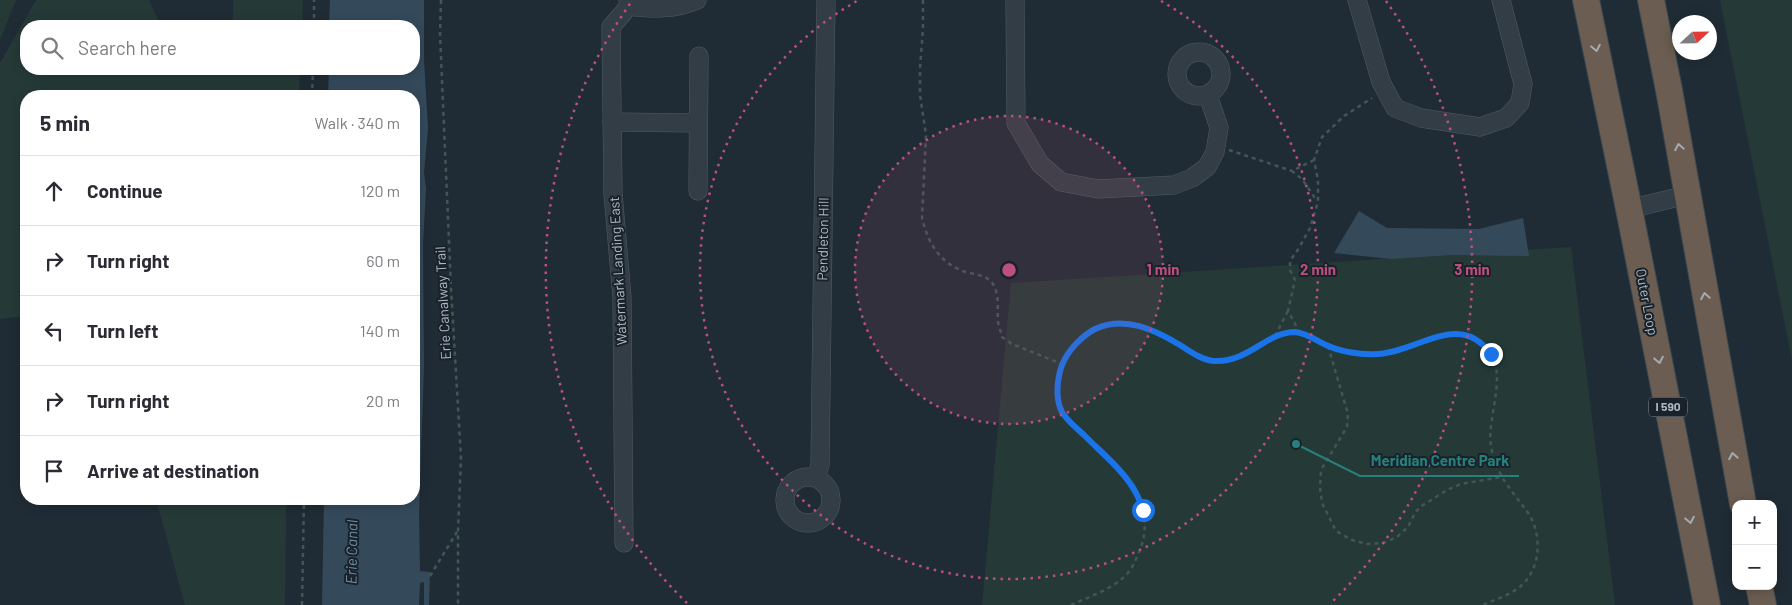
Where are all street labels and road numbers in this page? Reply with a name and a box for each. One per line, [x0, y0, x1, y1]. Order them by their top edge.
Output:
street label: Watermark Landing East [605, 196, 630, 346]
street label: Pendleton Hill [813, 197, 832, 281]
street label: Erie Canalway Trail [431, 246, 454, 360]
street label: Outer Loop [1633, 267, 1662, 337]
road number: I 590 [1649, 398, 1687, 417]

